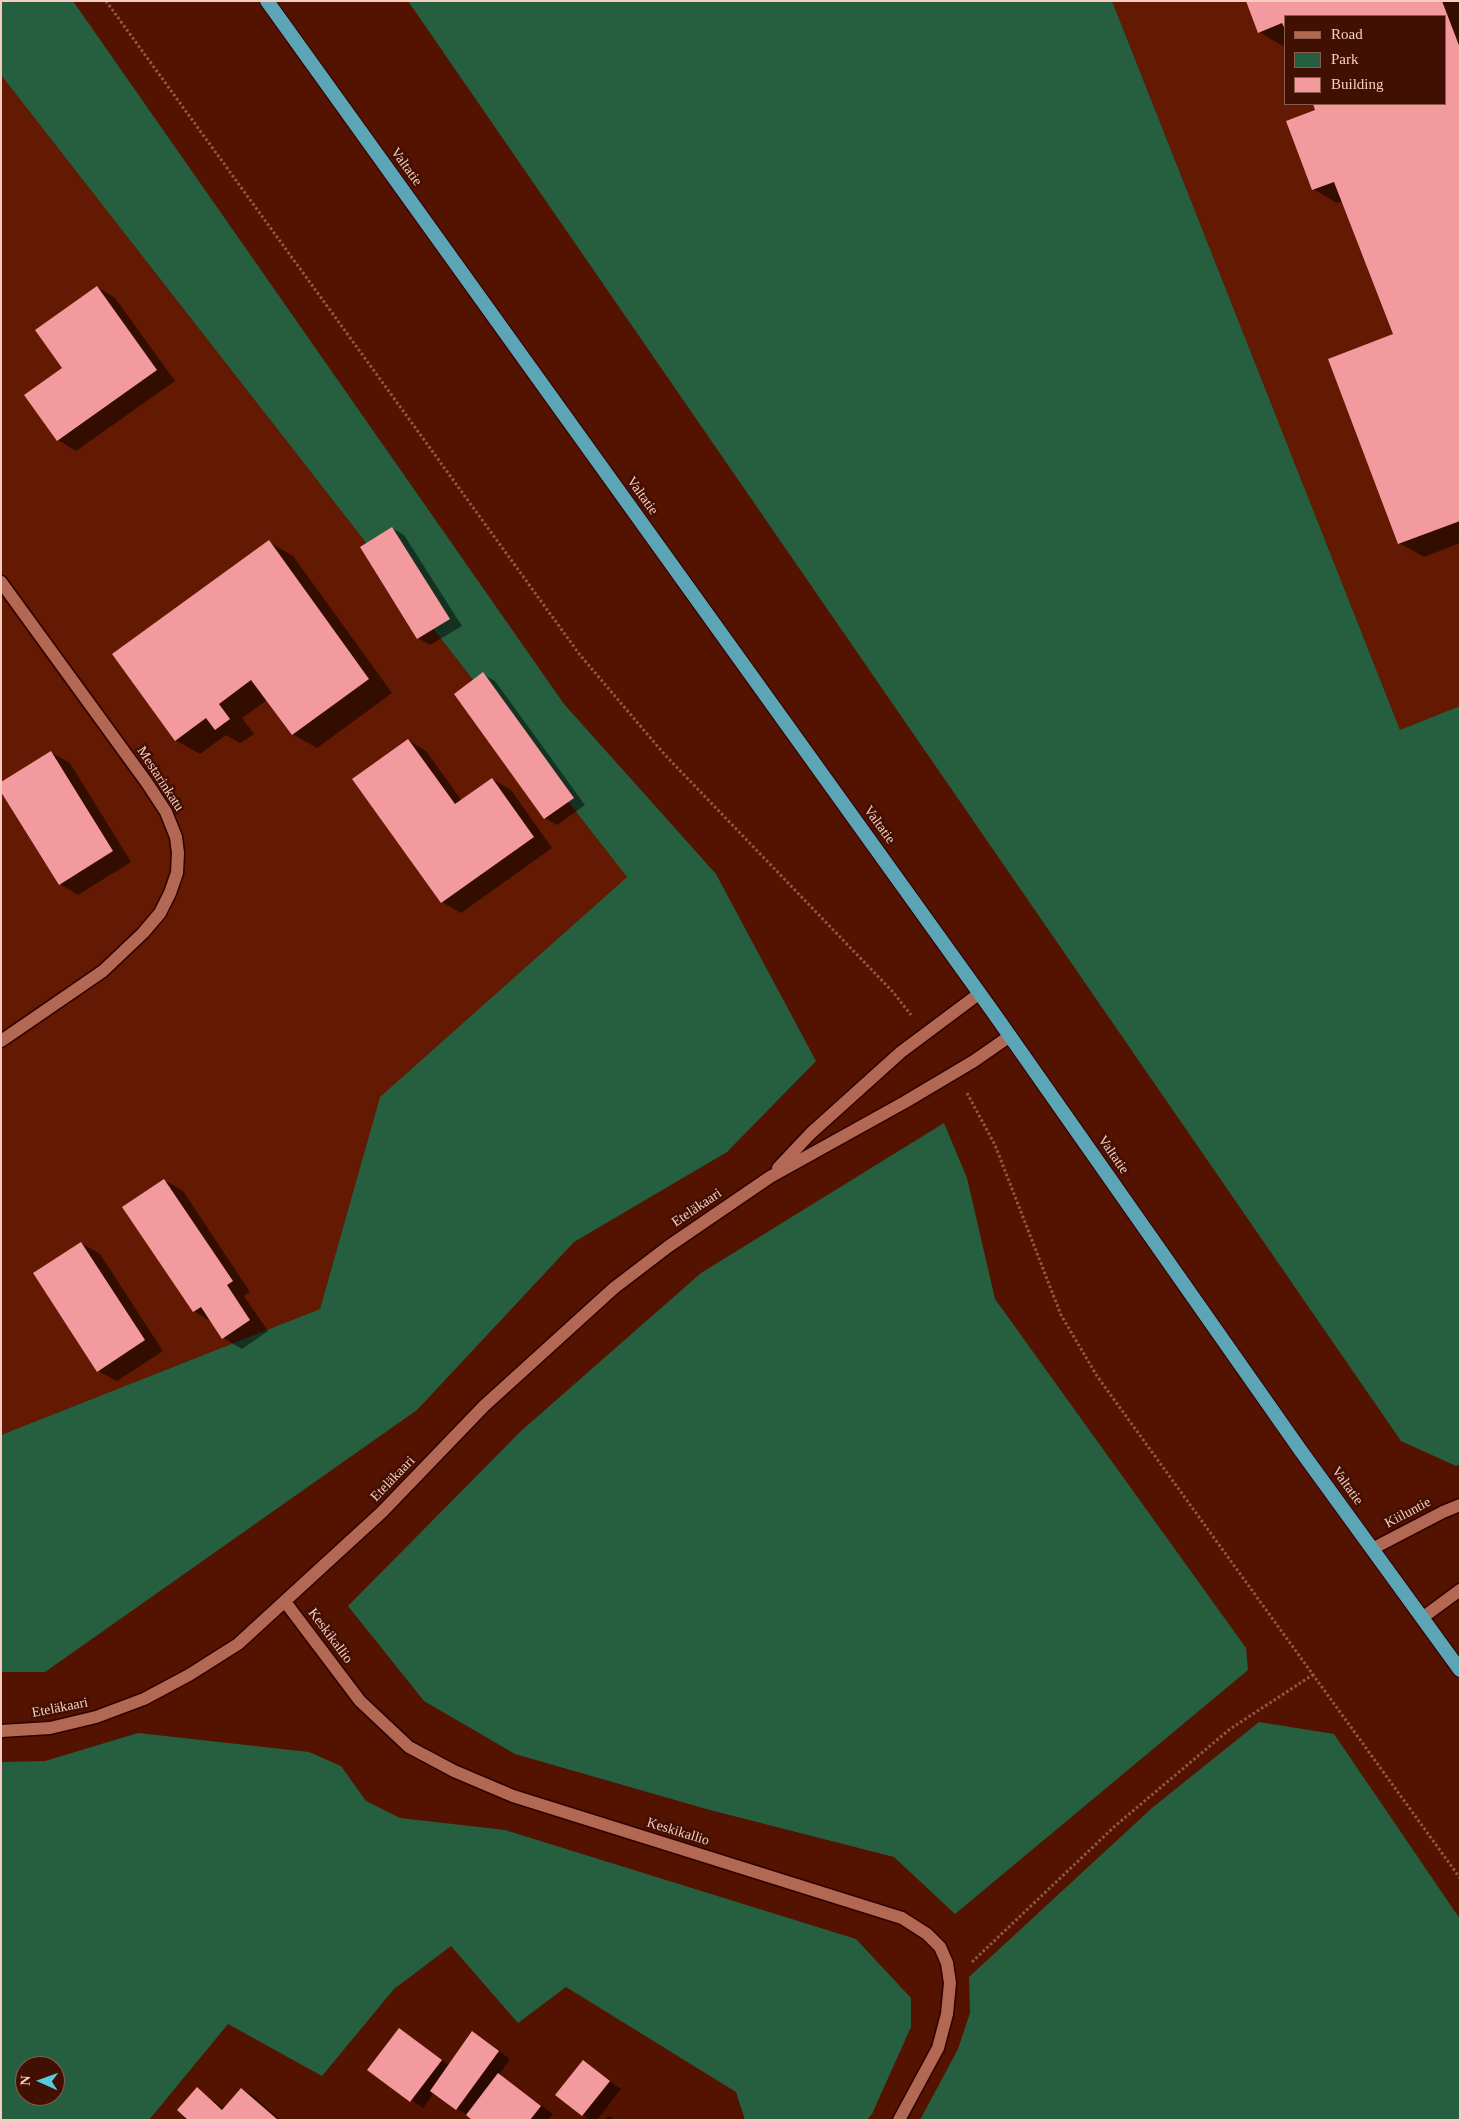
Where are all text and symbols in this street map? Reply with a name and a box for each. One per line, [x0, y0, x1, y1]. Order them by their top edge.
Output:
legend [1284, 15, 1446, 105]
text: Road [1331, 26, 1363, 42]
text: Park [1331, 51, 1359, 67]
text: Building [1331, 76, 1384, 92]
street label: Valtatie [387, 145, 425, 189]
street label: Valtatie [623, 474, 661, 518]
street label: Mestarinkatu [133, 743, 187, 815]
street label: Valtatie [860, 803, 898, 847]
street label: Valtatie [1094, 1133, 1132, 1177]
street label: Eteläkaari [669, 1185, 725, 1231]
street label: Eteläkaari [367, 1453, 419, 1505]
street label: Valtatie [1328, 1464, 1366, 1508]
street label: Kiiluntie [1382, 1494, 1434, 1532]
street label: Keskikallio [304, 1605, 356, 1667]
street label: Eteläkaari [31, 1694, 89, 1722]
street label: Keskikallio [645, 1815, 711, 1849]
north arrow [15, 2056, 65, 2106]
text: N [18, 2075, 33, 2086]

